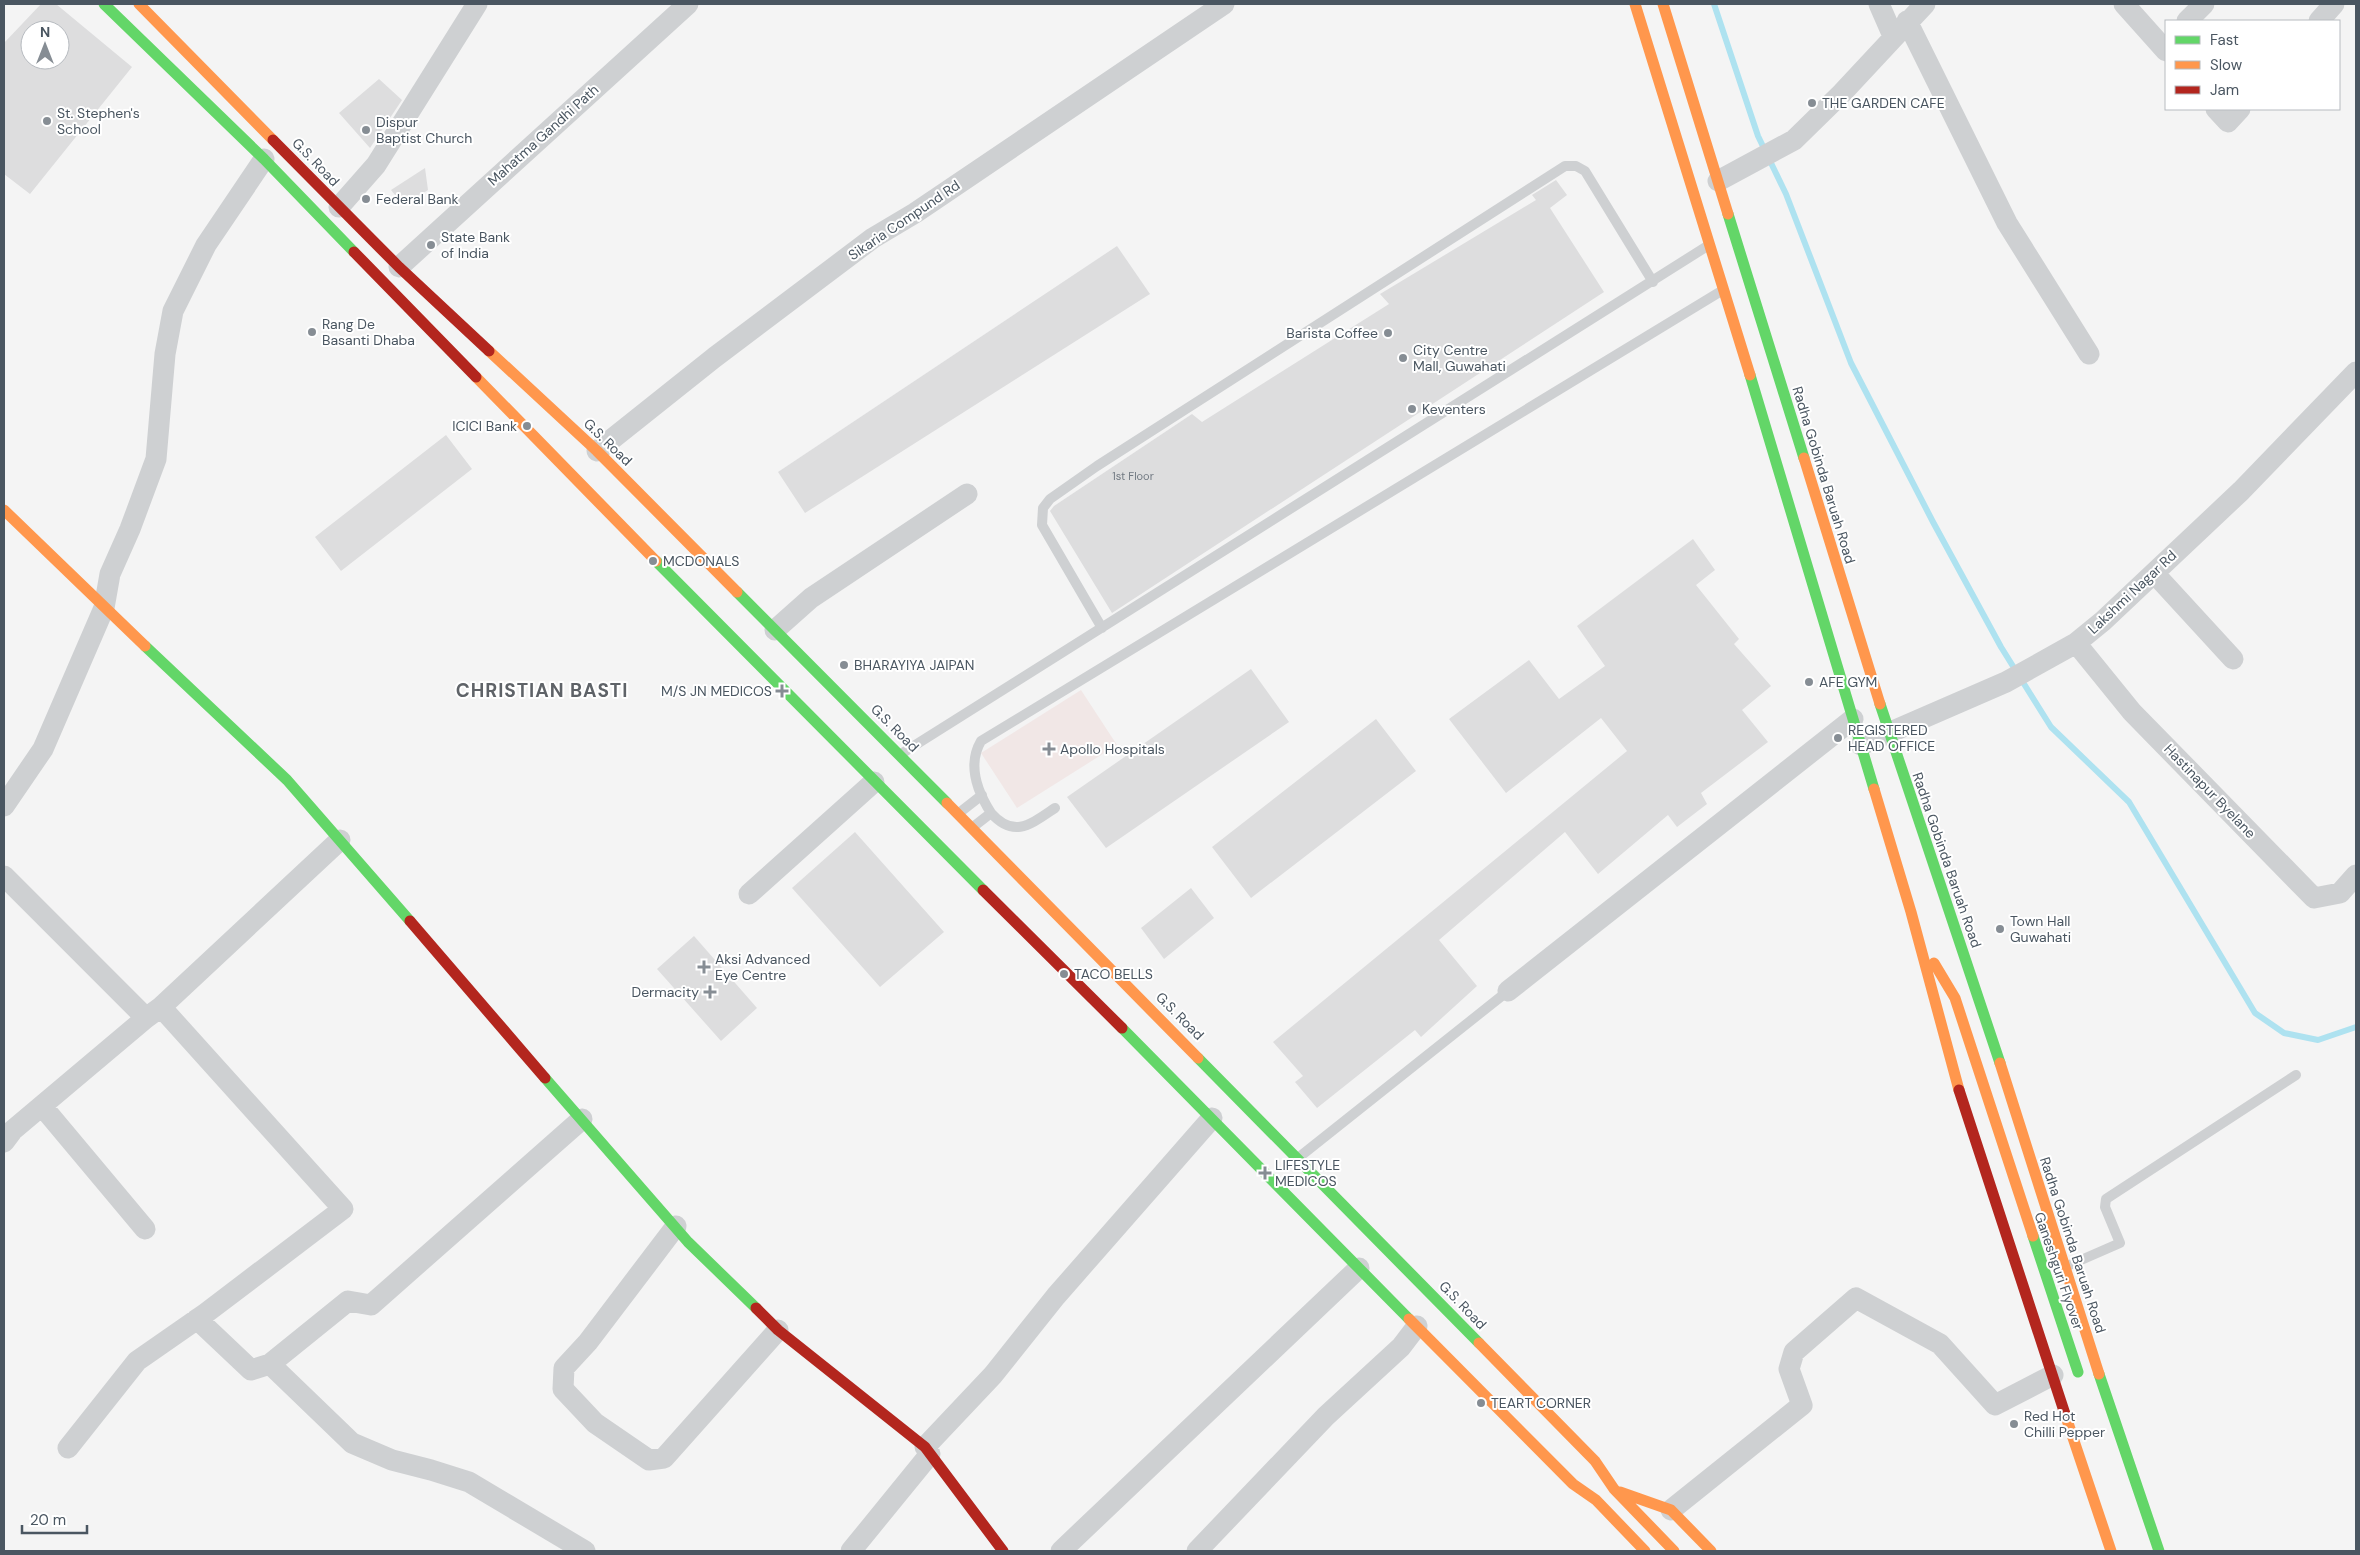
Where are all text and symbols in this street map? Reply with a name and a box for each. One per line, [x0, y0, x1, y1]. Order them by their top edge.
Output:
north arrow [20, 20, 70, 70]
legend [2165, 20, 2340, 110]
text: N [40, 23, 50, 41]
text: Fast [2210, 30, 2239, 50]
text: Slow [2210, 55, 2243, 75]
street label: Mahatma Gandhi Path [484, 80, 602, 190]
text: Jam [2210, 80, 2239, 100]
place label: THE GARDEN CAFE [1822, 94, 1945, 112]
marker: THE GARDEN CAFE [1806, 97, 1818, 109]
place label: St. Stephen's School [57, 104, 140, 138]
place label: Dispur Baptist Church [376, 113, 472, 147]
marker: St. Stephen's School [41, 115, 53, 127]
marker: Dispur Baptist Church [360, 124, 372, 136]
street label: G.S. Road [288, 134, 344, 190]
street label: Sikaria Compund Rd [845, 176, 963, 264]
place label: Federal Bank [376, 190, 459, 208]
marker: Federal Bank [360, 193, 372, 205]
place label: State Bank of India [441, 228, 510, 262]
marker: State Bank of India [425, 239, 437, 251]
place label: Rang De Basanti Dhaba [322, 315, 415, 349]
place label: Barista Coffee [1286, 324, 1378, 342]
marker: Rang De Basanti Dhaba [306, 326, 318, 338]
marker: Barista Coffee [1382, 327, 1394, 339]
place label: City Centre Mall, Guwahati [1413, 341, 1506, 375]
marker: City Centre Mall, Guwahati [1397, 352, 1409, 364]
street label: Radha Gobinda Baruah Road [1788, 384, 1860, 566]
place label: Keventers [1422, 400, 1486, 418]
marker: Keventers [1406, 403, 1418, 415]
street label: G.S. Road [580, 414, 636, 470]
place label: ICICI Bank [452, 417, 517, 435]
marker: ICICI Bank [521, 420, 533, 432]
house number: 1st Floor [1112, 469, 1154, 483]
street label: Lakshmi Nagar Rd [2084, 546, 2180, 638]
place label: MCDONALS [663, 552, 739, 570]
marker: MCDONALS [647, 555, 659, 567]
place label: BHARAYIYA JAIPAN [854, 656, 974, 674]
marker: BHARAYIYA JAIPAN [838, 659, 850, 671]
place label: AFE GYM [1819, 673, 1877, 691]
marker: AFE GYM [1803, 676, 1815, 688]
district label: CHRISTIAN BASTI [456, 678, 628, 703]
place label: M/S JN MEDICOS [661, 682, 772, 700]
marker: M/S JN MEDICOS [776, 685, 788, 697]
street label: G.S. Road [867, 700, 923, 756]
place label: REGISTERED HEAD OFFICE [1848, 721, 1935, 755]
marker: REGISTERED HEAD OFFICE [1832, 732, 1844, 744]
place label: Apollo Hospitals [1060, 740, 1165, 758]
street label: Hastinapur Byelane [2160, 740, 2260, 842]
marker: Apollo Hospitals [1042, 742, 1056, 756]
street label: Radha Gobinda Baruah Road [1908, 770, 1986, 950]
place label: Town Hall Guwahati [2010, 912, 2071, 946]
marker: Town Hall Guwahati [1994, 923, 2006, 935]
place label: Aksi Advanced Eye Centre [715, 950, 810, 984]
marker: Aksi Advanced Eye Centre [697, 960, 711, 974]
place label: TACO BELLS [1074, 965, 1153, 983]
marker: TACO BELLS [1058, 968, 1070, 980]
place label: Dermacity [632, 983, 699, 1001]
marker: Dermacity [703, 985, 717, 999]
street label: G.S. Road [1152, 988, 1208, 1044]
street label: Radha Gobinda Baruah Road [2036, 1155, 2110, 1335]
place label: LIFESTYLE MEDICOS [1275, 1156, 1340, 1190]
marker: LIFESTYLE MEDICOS [1259, 1167, 1271, 1179]
street label: Ganeshguri Flyover [2030, 1210, 2088, 1332]
street label: G.S. Road [1435, 1277, 1491, 1333]
place label: TEART CORNER [1491, 1394, 1591, 1412]
marker: TEART CORNER [1475, 1397, 1487, 1409]
place label: Red Hot Chilli Pepper [2024, 1407, 2105, 1441]
marker: Red Hot Chilli Pepper [2008, 1418, 2020, 1430]
scale bar [22, 1502, 88, 1534]
text: 20 m [30, 1510, 66, 1530]

